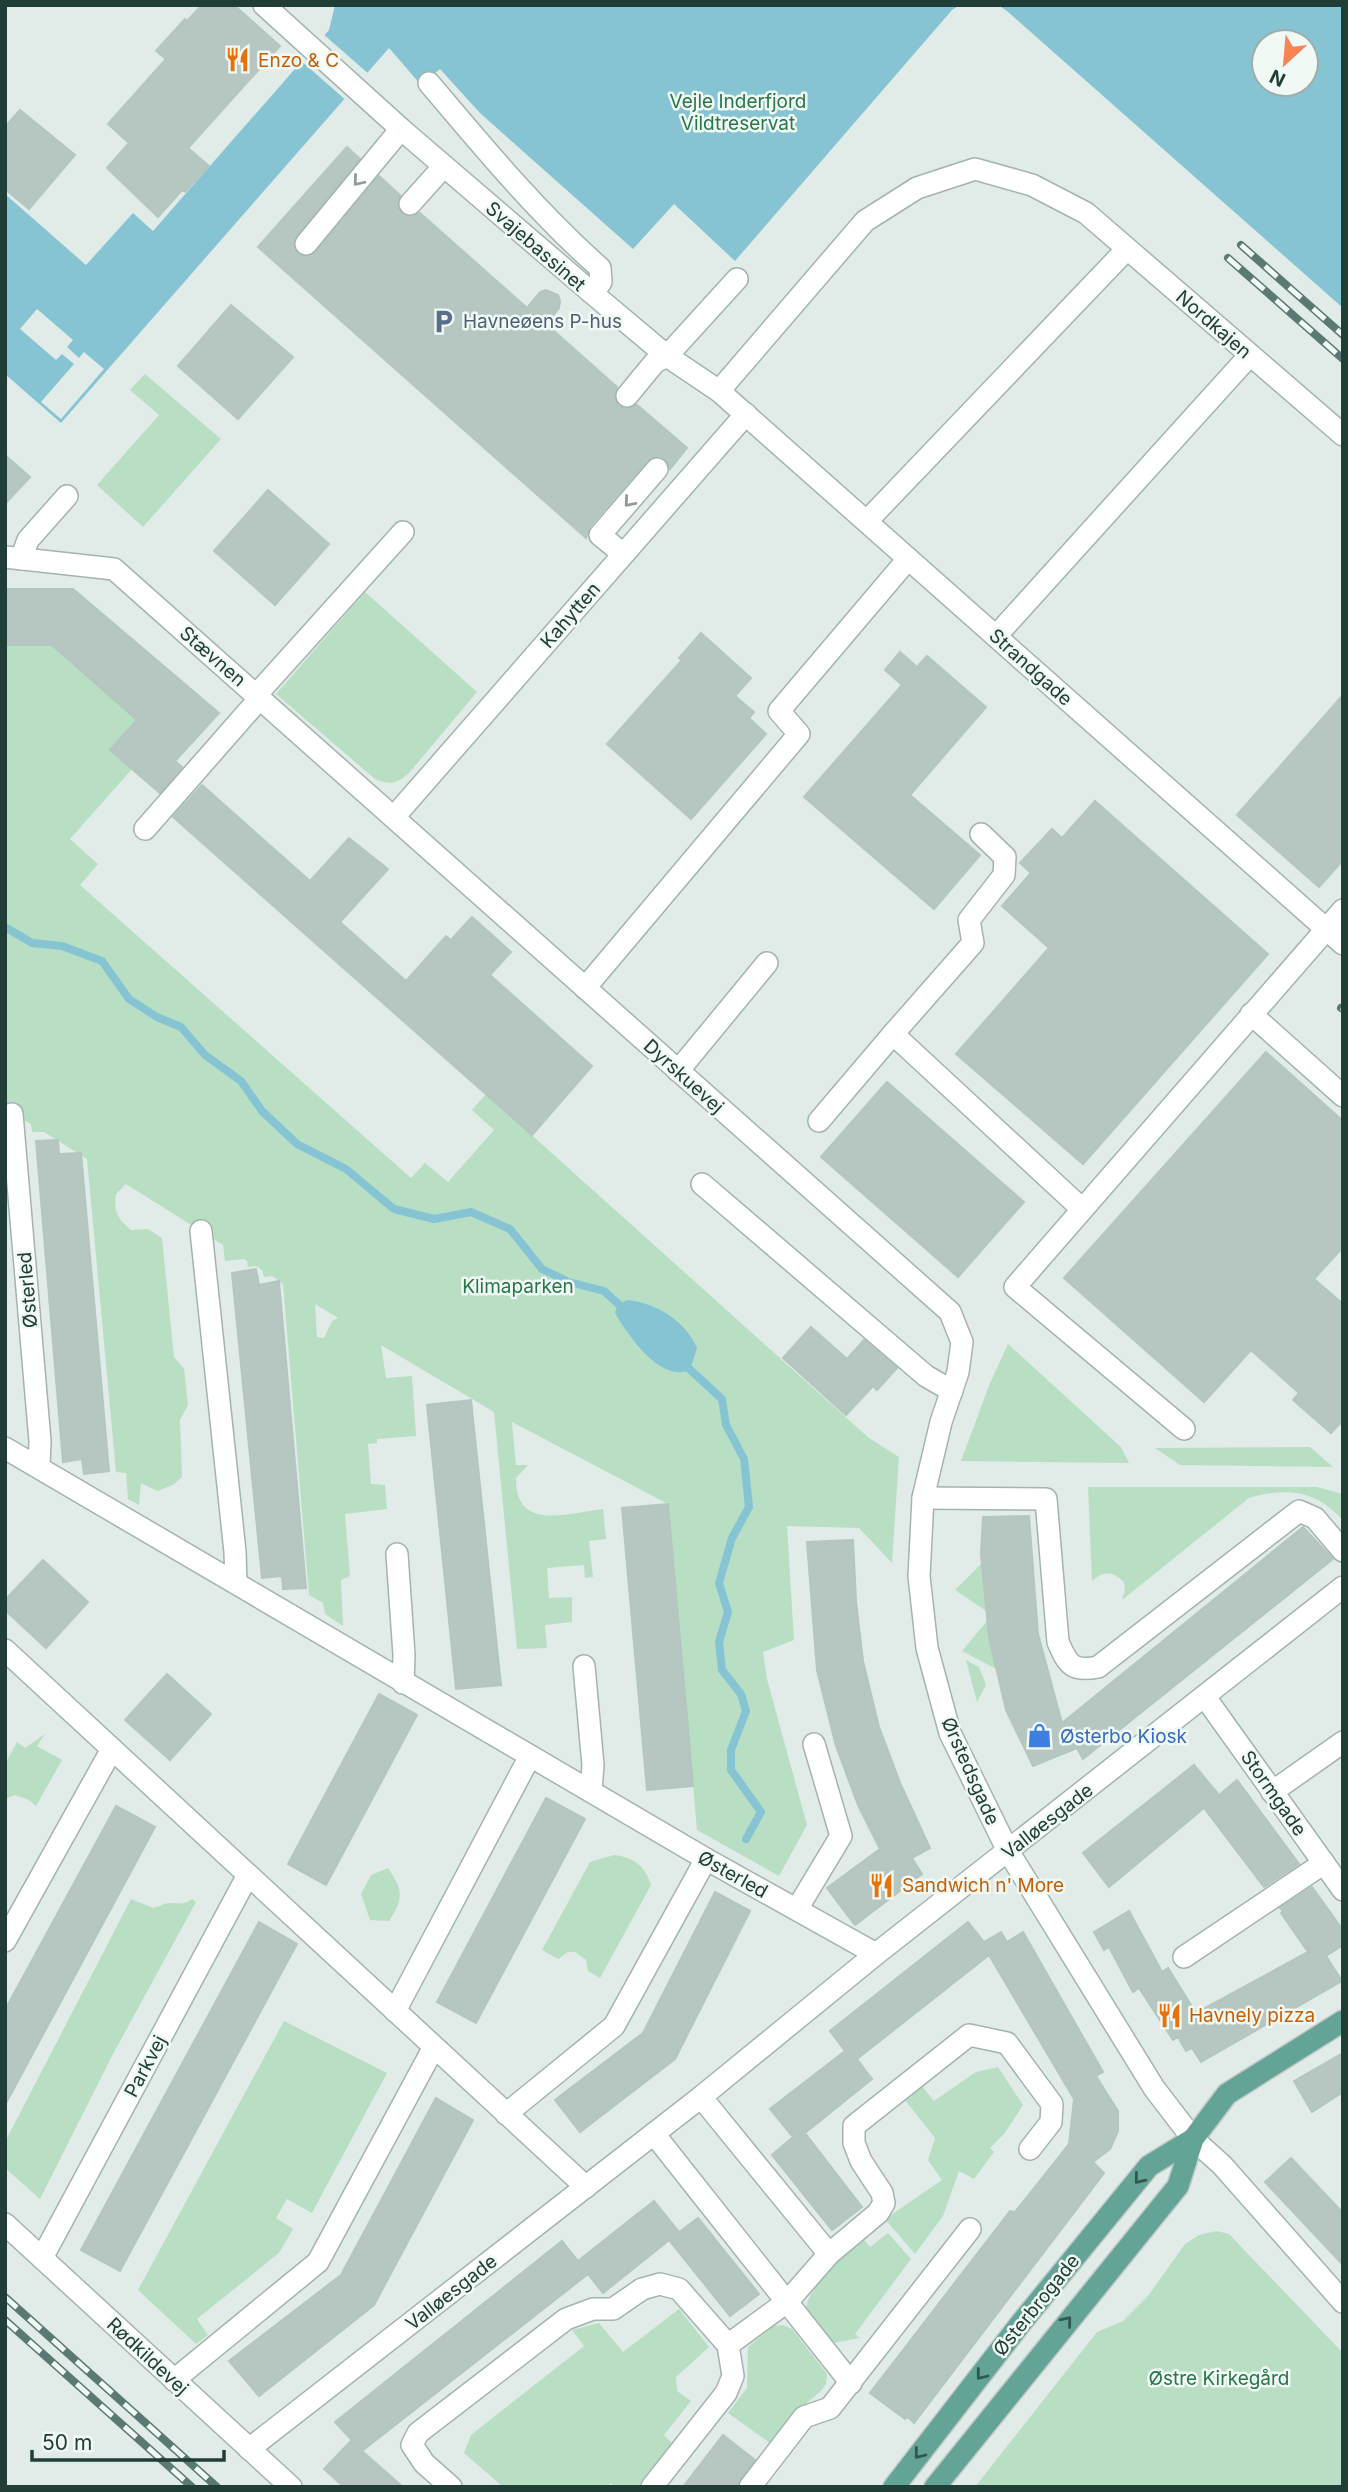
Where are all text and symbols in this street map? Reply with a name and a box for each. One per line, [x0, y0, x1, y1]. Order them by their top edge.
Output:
north arrow [1250, 28, 1320, 98]
restaurant icon: Enzo & C [224, 46, 252, 74]
place label: Enzo & C [258, 49, 339, 72]
text: N [1266, 64, 1289, 91]
park label: Vejle Inderfjord Vildtreservat [670, 90, 806, 135]
one-way arrow [353, 174, 366, 186]
street label: Svajebassinet [481, 197, 590, 296]
street label: Nordkajen [1171, 285, 1256, 363]
parking icon: Havneøens P-hus [429, 307, 457, 335]
place label: Havneøens P-hus [463, 310, 622, 333]
one-way arrow [624, 493, 637, 506]
street label: Kahytten [536, 578, 605, 653]
street label: Stævnen [175, 621, 250, 691]
street label: Strandgade [984, 624, 1077, 711]
street label: Dyrskuevej [639, 1034, 728, 1118]
street label: Østerled [13, 1251, 42, 1329]
park label: Klimaparken [462, 1275, 574, 1298]
street label: Ørstedsgade [937, 1714, 1005, 1829]
shop icon: Østerbo Kiosk [1026, 1722, 1054, 1750]
place label: Østerbo Kiosk [1060, 1725, 1188, 1748]
street label: Stormgade [1236, 1746, 1311, 1840]
street label: Valløesgade [997, 1779, 1098, 1864]
street label: Østerled [694, 1846, 772, 1903]
restaurant icon: Sandwich n' More [868, 1871, 896, 1899]
place label: Sandwich n' More [902, 1874, 1064, 1897]
restaurant icon: Havnely pizza [1155, 2001, 1183, 2029]
place label: Havnely pizza [1189, 2004, 1315, 2027]
street label: Parkvej [120, 2031, 171, 2101]
one-way arrow [1134, 2171, 1147, 2183]
street label: Valløesgade [401, 2250, 502, 2335]
street label: Østerbrogade [988, 2250, 1084, 2361]
street label: Rødkildevej [102, 2313, 193, 2400]
one-way arrow [1059, 2317, 1071, 2330]
one-way arrow [976, 2367, 989, 2380]
park label: Østre Kirkegård [1148, 2367, 1290, 2390]
scale bar [32, 2418, 224, 2462]
text: 50 m [42, 2430, 92, 2455]
one-way arrow [915, 2446, 928, 2459]

